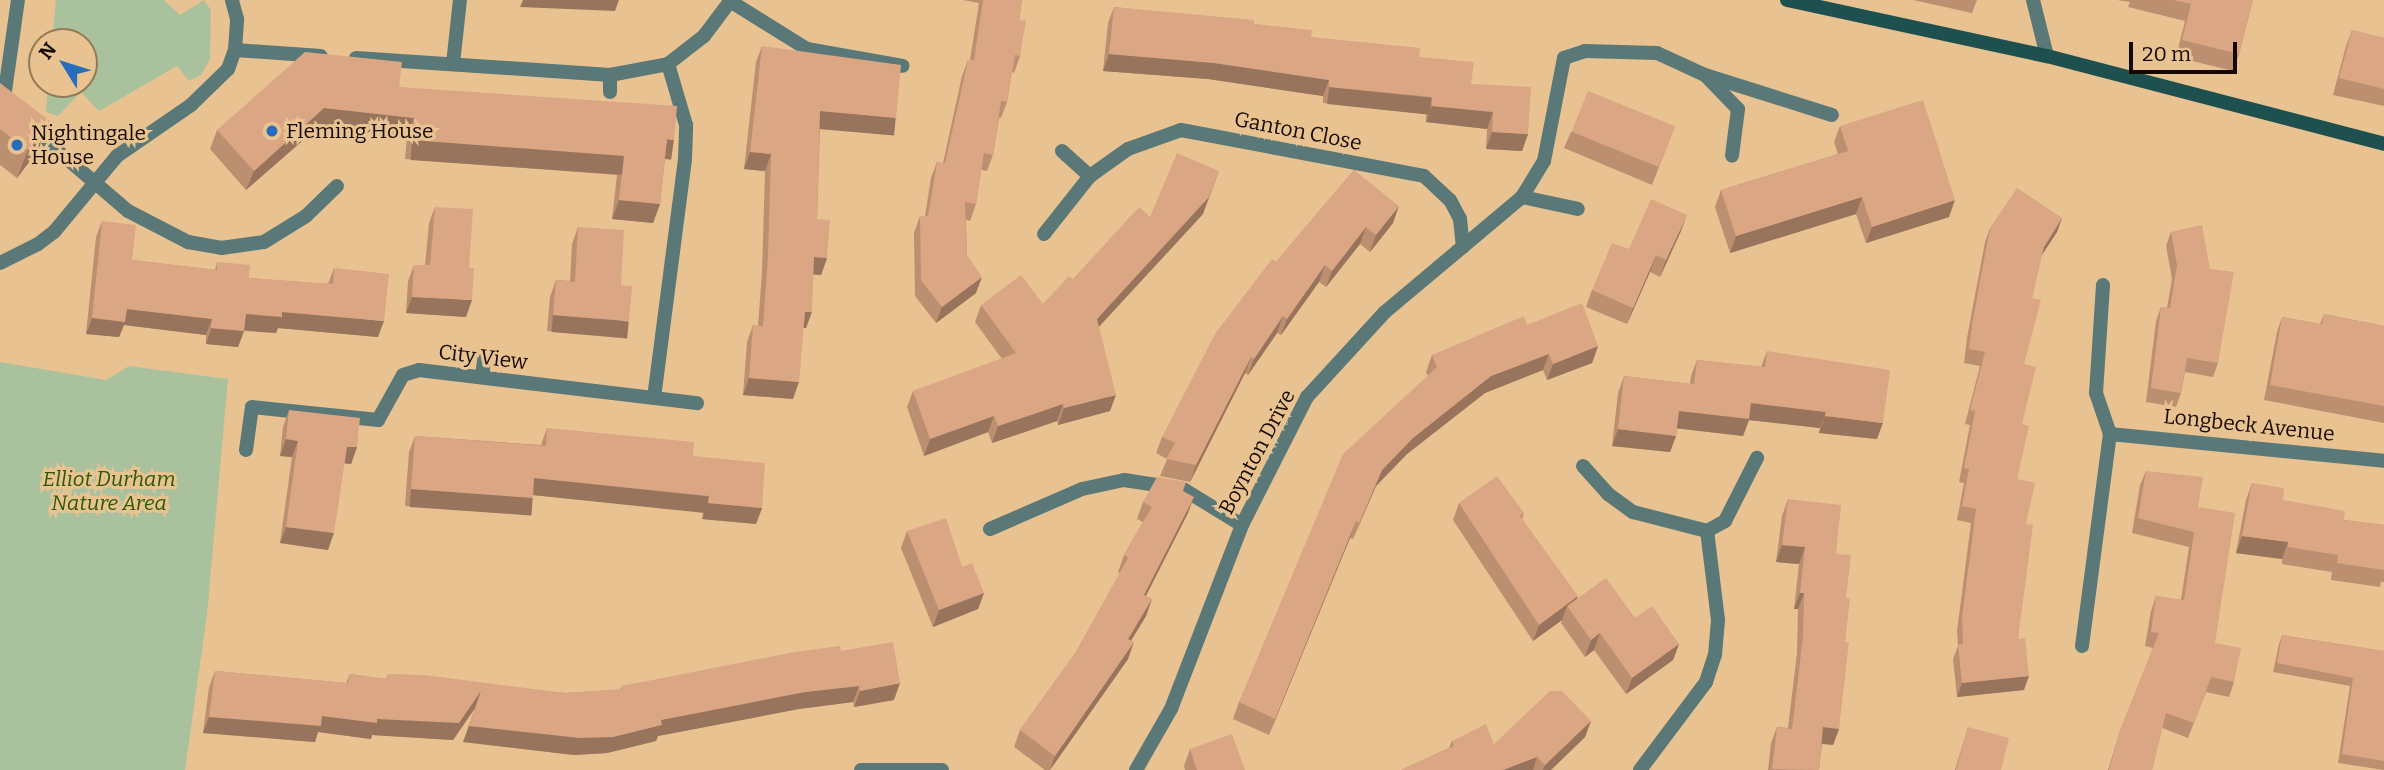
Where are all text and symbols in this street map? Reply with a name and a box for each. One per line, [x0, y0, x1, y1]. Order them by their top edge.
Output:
north arrow [28, 28, 98, 98]
scale bar [2132, 28, 2240, 72]
text: N [34, 38, 61, 64]
text: 20 m [2142, 41, 2191, 67]
street label: Ganton Close [1232, 106, 1364, 156]
place label: Fleming House [286, 118, 434, 144]
place label: Nightingale House [31, 120, 146, 170]
marker: Fleming House [264, 123, 280, 139]
marker: Nightingale House [9, 137, 25, 153]
street label: City View [437, 339, 529, 375]
street label: Boynton Drive [1214, 385, 1300, 519]
street label: Longbeck Avenue [2162, 403, 2336, 447]
park label: Elliot Durham Nature Area [43, 466, 175, 516]

